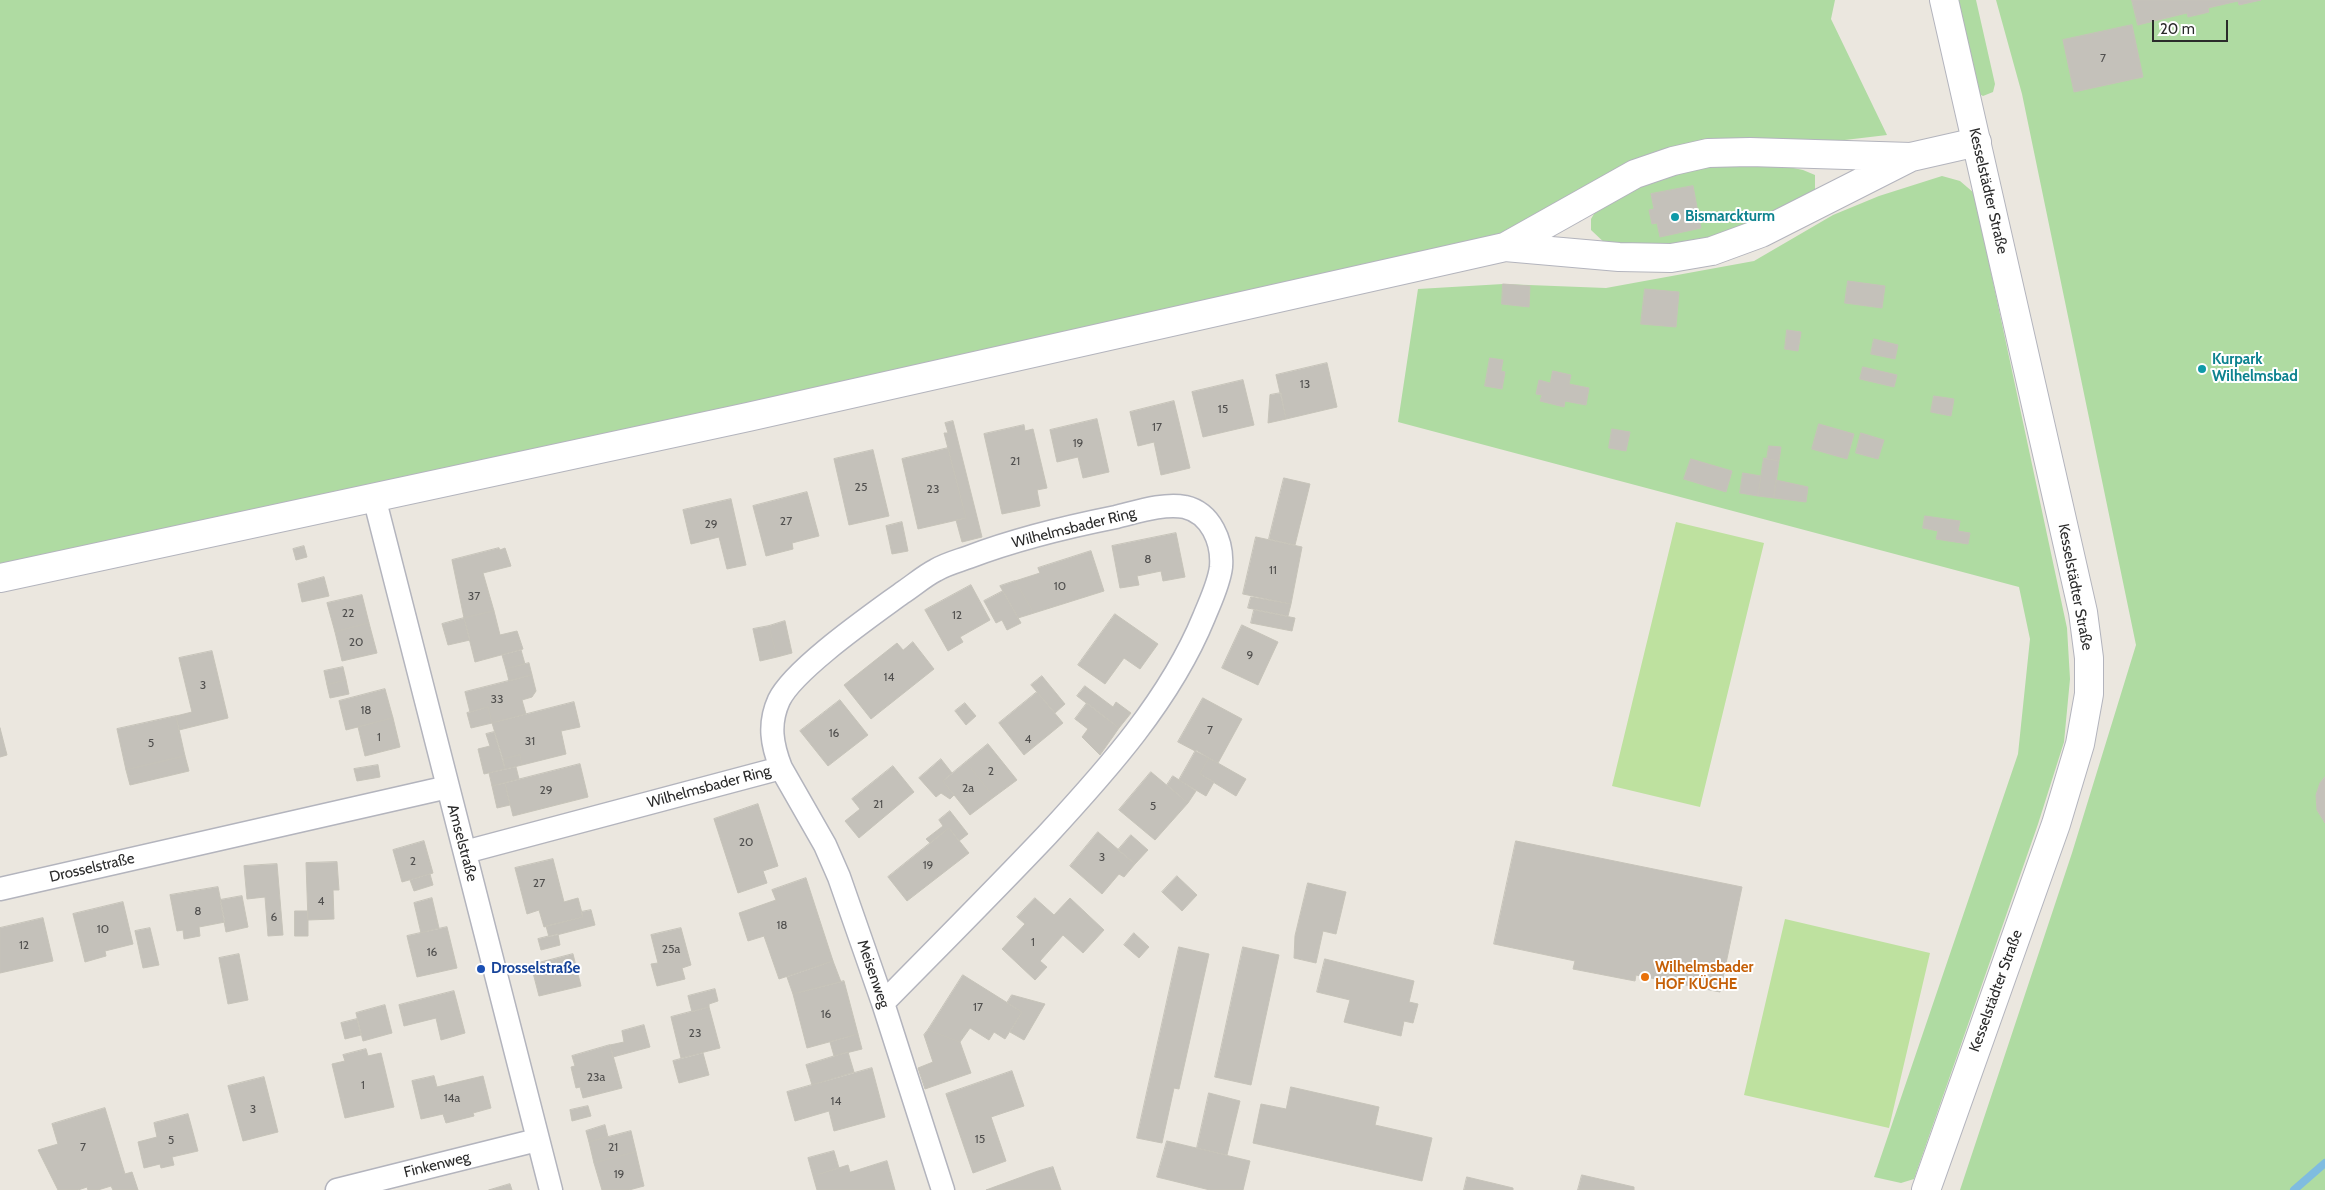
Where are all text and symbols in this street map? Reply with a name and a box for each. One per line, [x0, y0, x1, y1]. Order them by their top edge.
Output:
scale bar [2155, 10, 2231, 42]
text: 20 m [2160, 20, 2195, 38]
house number: 7 [2100, 51, 2106, 65]
street label: Kesselstädter Straße [1965, 126, 2011, 256]
place label: Bismarckturm [1685, 208, 1775, 226]
marker: Bismarckturm [1669, 211, 1681, 223]
place label: Kurpark Wilhelmsbad [2212, 351, 2298, 386]
marker: Kurpark Wilhelmsbad [2196, 363, 2208, 375]
house number: 13 [1300, 377, 1310, 391]
house number: 15 [1218, 402, 1228, 416]
house number: 17 [1152, 420, 1162, 434]
house number: 19 [1073, 436, 1083, 450]
house number: 21 [1010, 454, 1020, 468]
house number: 25 [855, 480, 867, 494]
house number: 23 [927, 482, 939, 496]
street label: Wilhelmsbader Ring [1010, 504, 1138, 552]
house number: 27 [780, 514, 792, 528]
house number: 29 [704, 517, 718, 531]
street label: Kesselstädter Straße [2054, 522, 2096, 652]
house number: 8 [1144, 552, 1152, 566]
house number: 11 [1269, 563, 1277, 577]
house number: 10 [1054, 579, 1066, 593]
house number: 37 [468, 589, 480, 603]
house number: 22 [342, 606, 354, 620]
house number: 12 [952, 608, 962, 622]
house number: 20 [349, 635, 363, 649]
house number: 9 [1247, 648, 1253, 662]
house number: 14 [884, 670, 894, 684]
house number: 3 [200, 678, 206, 692]
house number: 33 [491, 692, 503, 706]
house number: 18 [360, 703, 372, 717]
house number: 7 [1207, 723, 1213, 737]
house number: 16 [829, 726, 839, 740]
house number: 1 [377, 730, 381, 744]
house number: 4 [1025, 732, 1031, 746]
house number: 31 [525, 734, 535, 748]
house number: 5 [148, 736, 154, 750]
street label: Wilhelmsbader Ring [645, 762, 773, 812]
house number: 2 [988, 764, 994, 778]
house number: 2a [962, 781, 974, 795]
house number: 29 [539, 783, 553, 797]
house number: 21 [873, 797, 883, 811]
house number: 5 [1150, 799, 1156, 813]
street label: Amselstraße [443, 802, 481, 884]
house number: 20 [739, 835, 753, 849]
street label: Drosselstraße [48, 849, 136, 887]
house number: 3 [1099, 850, 1105, 864]
house number: 2 [410, 854, 416, 868]
house number: 19 [923, 858, 933, 872]
house number: 27 [533, 876, 545, 890]
house number: 4 [318, 894, 324, 908]
house number: 8 [194, 904, 202, 918]
house number: 6 [271, 910, 277, 924]
house number: 18 [776, 918, 788, 932]
house number: 10 [97, 922, 109, 936]
street label: Kesselstädter Straße [1966, 928, 2026, 1054]
house number: 1 [1031, 935, 1035, 949]
house number: 12 [19, 938, 29, 952]
street label: Meisenweg [853, 938, 893, 1010]
house number: 25a [662, 942, 680, 956]
house number: 16 [427, 945, 437, 959]
place label: Wilhelmsbader HOF KÜCHE [1655, 959, 1754, 994]
place label: Drosselstraße [491, 960, 580, 978]
marker: Drosselstraße [475, 963, 487, 975]
marker: Wilhelmsbader HOF KÜCHE [1639, 971, 1651, 983]
house number: 17 [973, 1000, 983, 1014]
house number: 16 [821, 1007, 831, 1021]
house number: 23 [689, 1026, 701, 1040]
house number: 23a [587, 1070, 605, 1084]
house number: 1 [361, 1078, 365, 1092]
house number: 14a [444, 1091, 460, 1105]
house number: 14 [831, 1094, 841, 1108]
house number: 3 [250, 1102, 256, 1116]
house number: 15 [975, 1132, 985, 1146]
house number: 5 [168, 1133, 174, 1147]
house number: 7 [80, 1140, 86, 1154]
house number: 21 [608, 1140, 618, 1154]
street label: Finkenweg [402, 1148, 472, 1182]
house number: 19 [614, 1167, 624, 1181]

